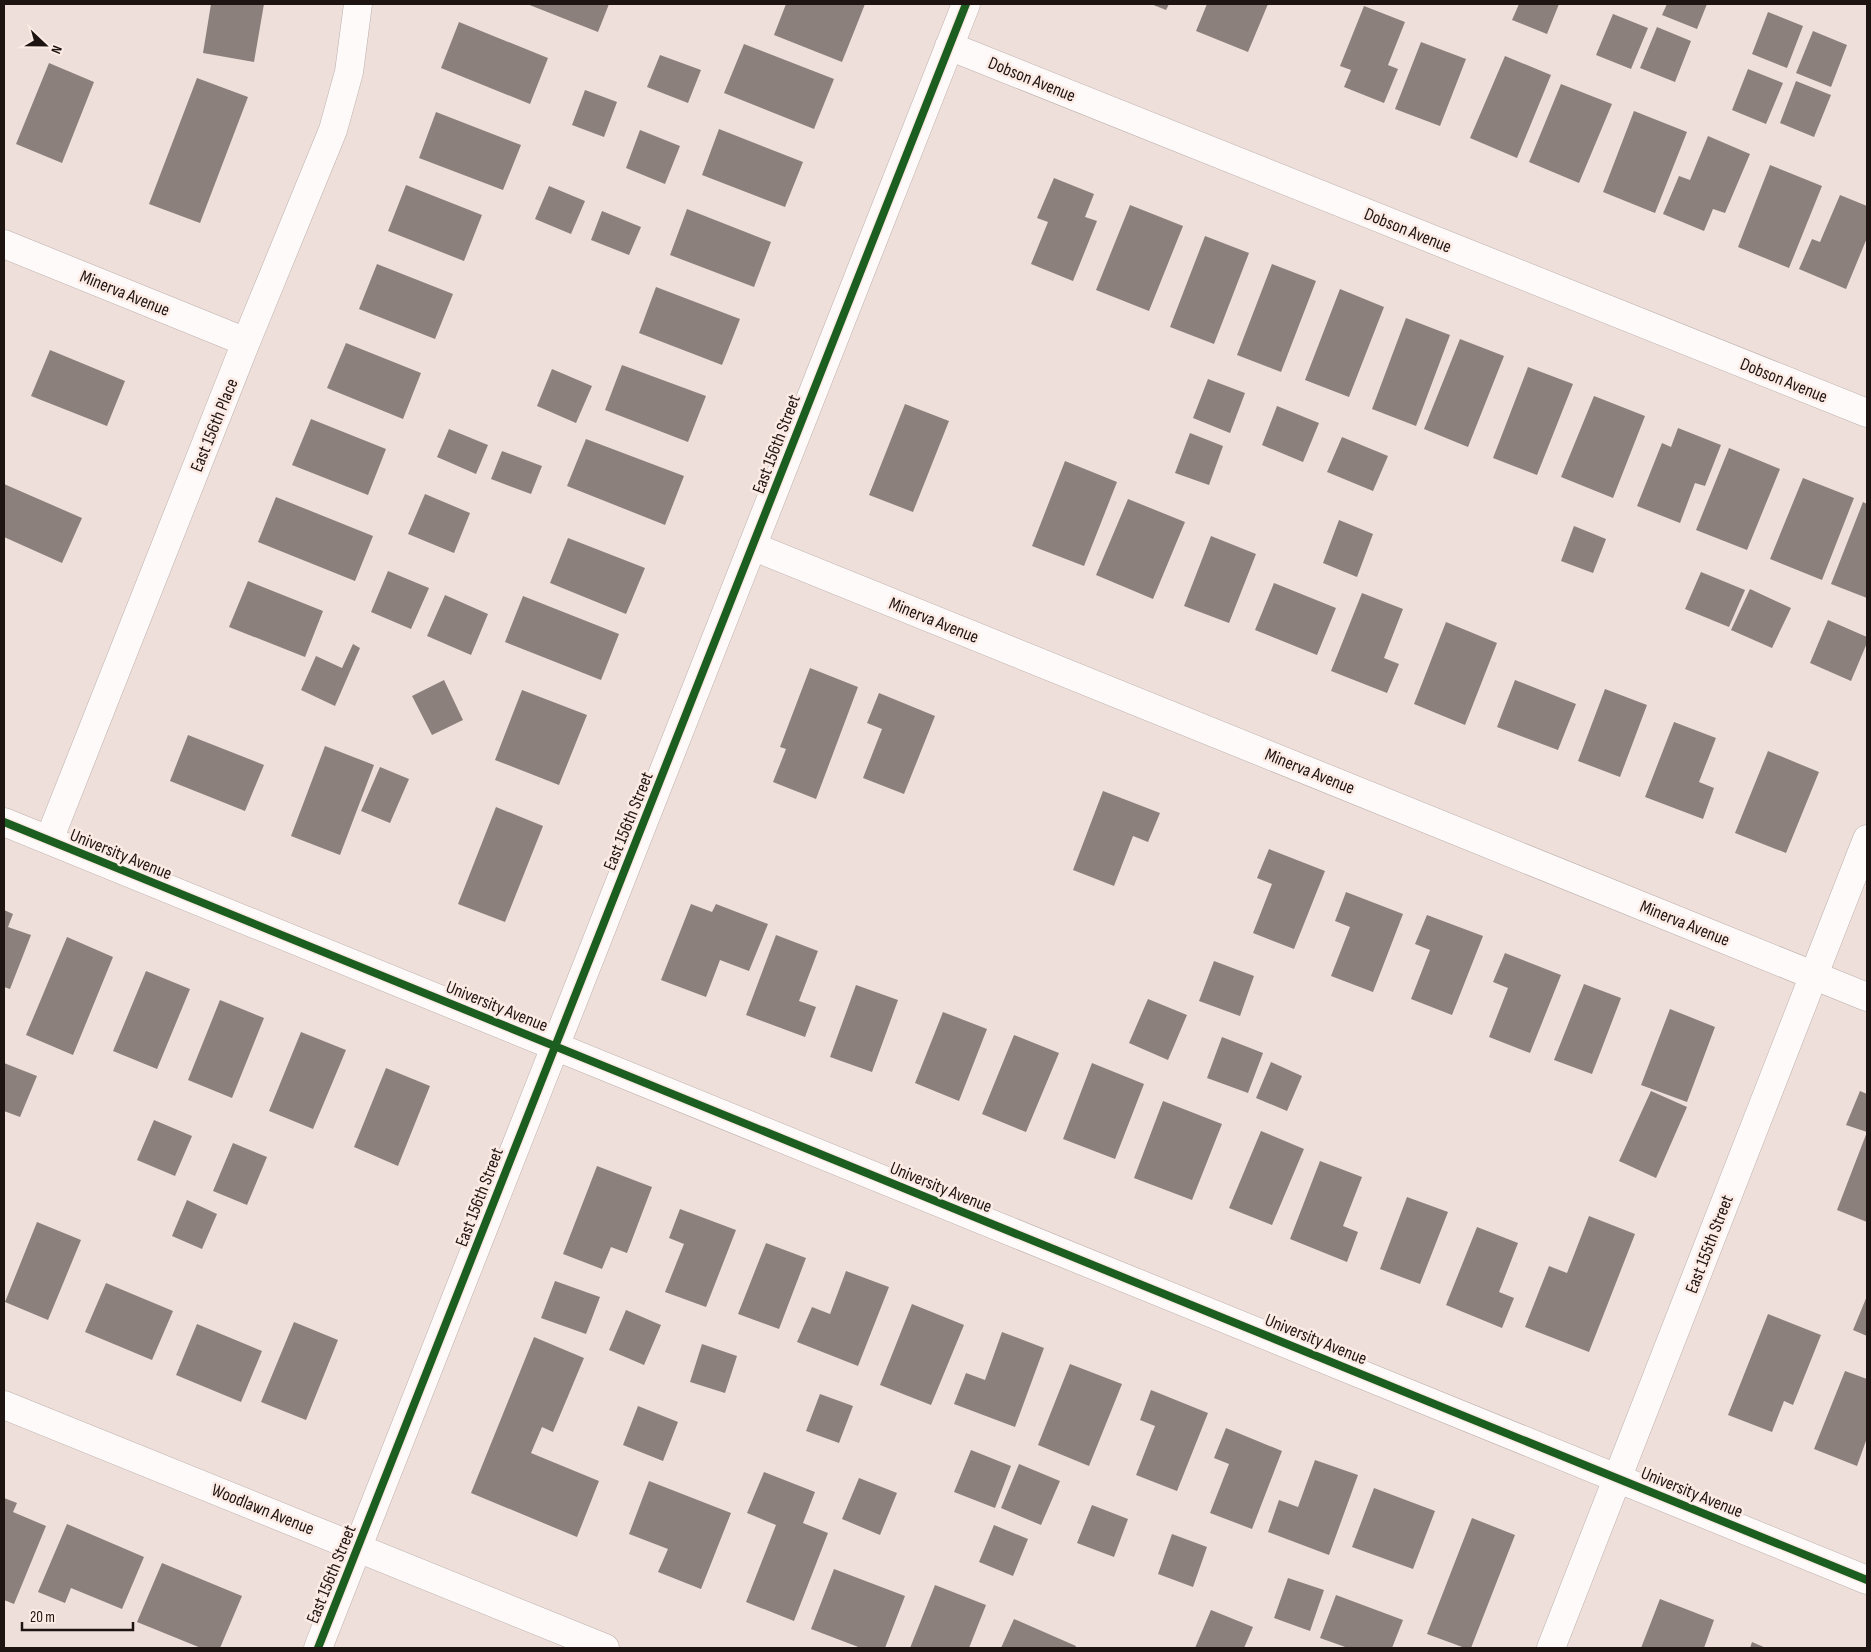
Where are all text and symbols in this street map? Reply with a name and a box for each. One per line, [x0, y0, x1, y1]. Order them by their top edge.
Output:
north arrow [20, 20, 70, 70]
text: N [47, 43, 66, 56]
street label: Dobson Avenue [985, 52, 1079, 106]
street label: Dobson Avenue [1361, 203, 1455, 257]
street label: Minerva Avenue [77, 266, 173, 321]
street label: Dobson Avenue [1737, 353, 1831, 407]
street label: East 156th Place [186, 376, 243, 475]
street label: East 156th Street [748, 391, 805, 497]
street label: Minerva Avenue [886, 593, 982, 648]
street label: Minerva Avenue [1262, 744, 1358, 799]
street label: East 156th Street [599, 768, 658, 873]
street label: University Avenue [67, 824, 175, 884]
street label: Minerva Avenue [1637, 896, 1733, 951]
street label: University Avenue [443, 976, 551, 1036]
street label: East 156th Street [451, 1144, 508, 1250]
street label: University Avenue [887, 1157, 995, 1217]
street label: East 155th Street [1681, 1192, 1738, 1296]
street label: University Avenue [1262, 1309, 1370, 1369]
street label: University Avenue [1638, 1462, 1746, 1522]
street label: Woodlawn Avenue [208, 1479, 317, 1540]
street label: East 156th Street [302, 1521, 361, 1626]
scale bar [22, 1600, 134, 1632]
text: 20 m [30, 1608, 55, 1627]

